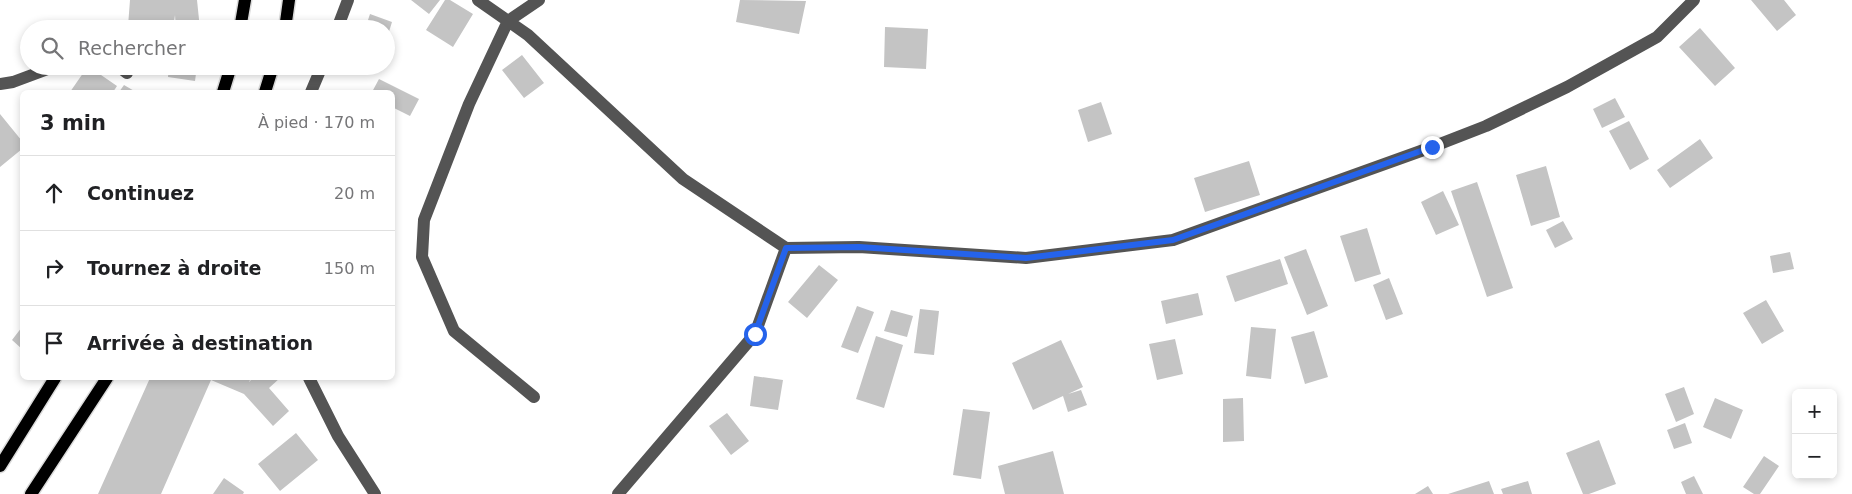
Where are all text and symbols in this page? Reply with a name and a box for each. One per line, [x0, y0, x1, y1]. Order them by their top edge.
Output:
search box [20, 20, 395, 75]
icon: search [38, 34, 66, 62]
text: Rechercher [78, 37, 186, 59]
text: 3 min [40, 111, 106, 135]
text: À pied · 170 m [258, 113, 375, 132]
route end [1421, 136, 1444, 159]
icon: ahead [40, 179, 68, 207]
text: Continuez [87, 182, 194, 204]
text: 20 m [334, 184, 375, 203]
icon: right [40, 254, 68, 282]
text: Tournez à droite [87, 257, 261, 279]
text: 150 m [324, 259, 375, 278]
route start [744, 323, 767, 346]
icon: arrive [40, 329, 68, 357]
text: Arrivée à destination [87, 332, 313, 354]
map controls [1792, 389, 1837, 479]
button: + [1792, 389, 1837, 434]
button: − [1792, 434, 1837, 479]

